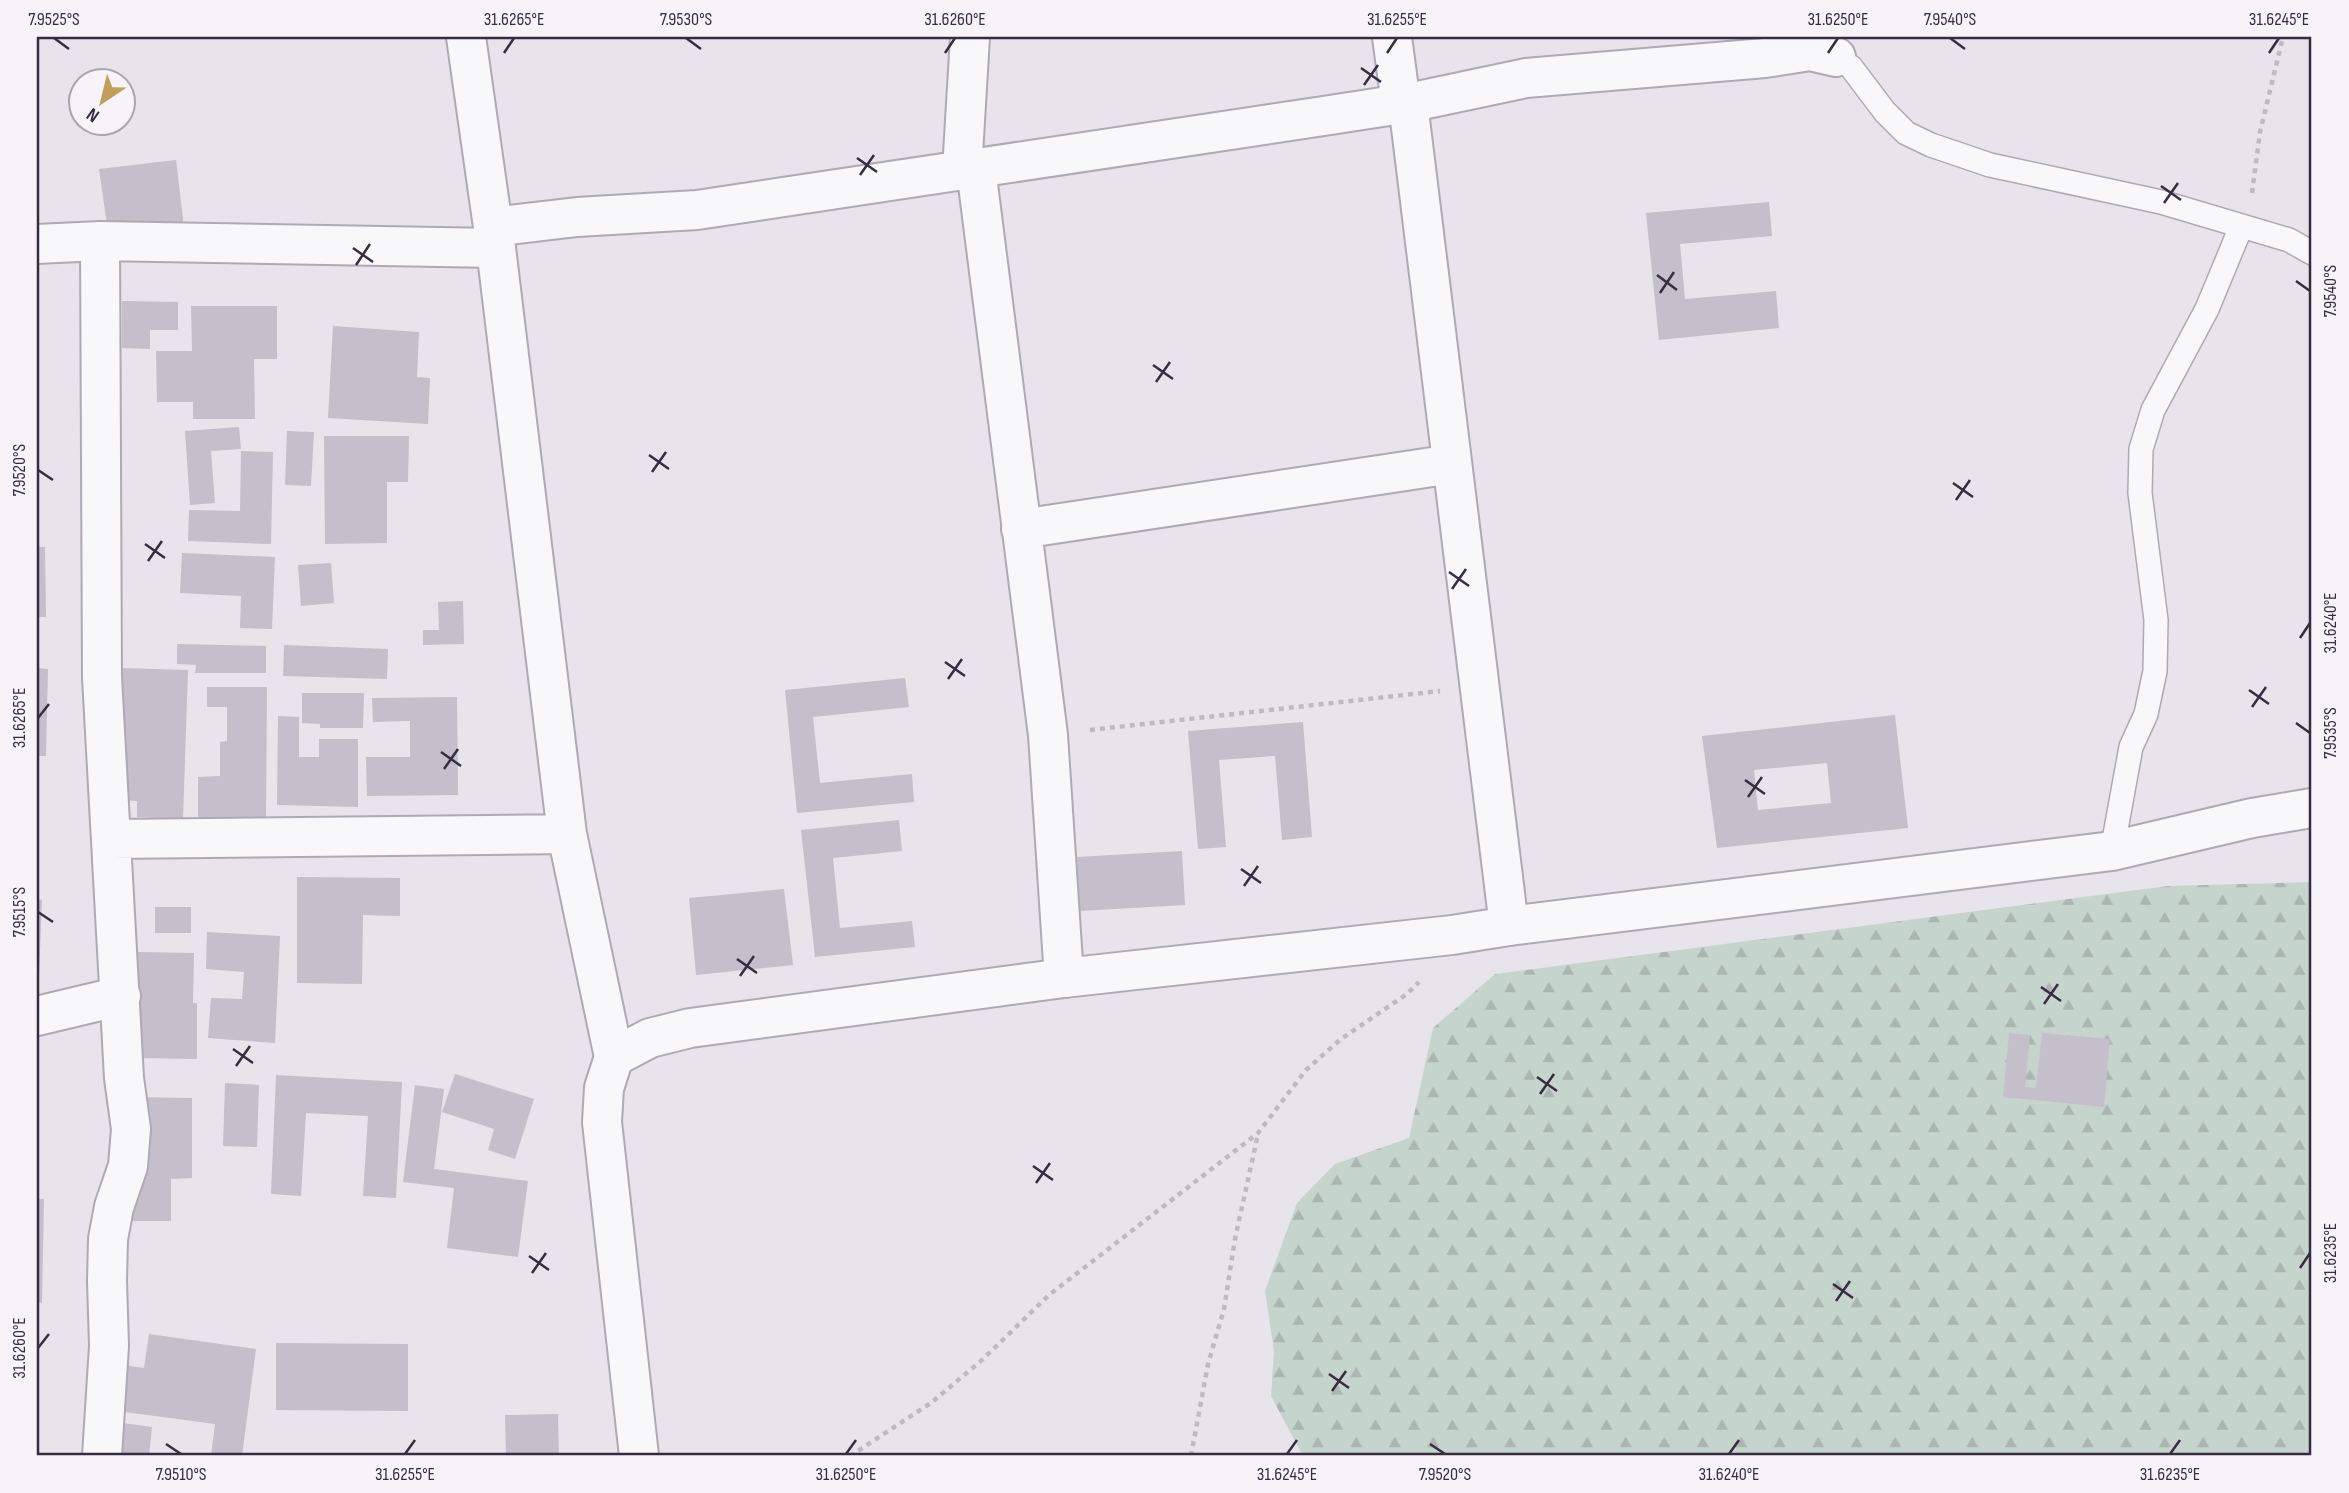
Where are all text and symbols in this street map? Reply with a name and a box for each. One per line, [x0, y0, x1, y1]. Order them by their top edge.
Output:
text: 7.9525°S [28, 9, 80, 30]
text: 31.6265°E [484, 9, 544, 30]
text: 7.9530°S [660, 9, 712, 30]
text: 31.6260°E [924, 9, 986, 30]
text: 31.6255°E [1367, 9, 1427, 30]
text: 31.6250°E [1808, 9, 1868, 30]
text: 7.9540°S [1924, 9, 1977, 30]
text: 31.6245°E [2249, 9, 2309, 30]
north arrow [66, 66, 136, 136]
text: N [82, 102, 104, 127]
text: 7.9540°S [2320, 264, 2341, 317]
text: 7.9520°S [9, 444, 30, 496]
text: 31.6240°E [2320, 592, 2341, 654]
text: 31.6265°E [9, 688, 30, 748]
text: 7.9535°S [2320, 707, 2341, 759]
text: 7.9515°S [9, 887, 30, 937]
text: 31.6235°E [2320, 1223, 2341, 1283]
text: 31.6260°E [9, 1317, 30, 1379]
text: 7.9510°S [155, 1464, 207, 1485]
text: 31.6255°E [375, 1464, 435, 1485]
text: 31.6250°E [816, 1464, 876, 1485]
text: 31.6245°E [1257, 1464, 1317, 1485]
text: 7.9520°S [1419, 1464, 1471, 1485]
text: 31.6240°E [1698, 1464, 1760, 1485]
text: 31.6235°E [2140, 1464, 2200, 1485]

